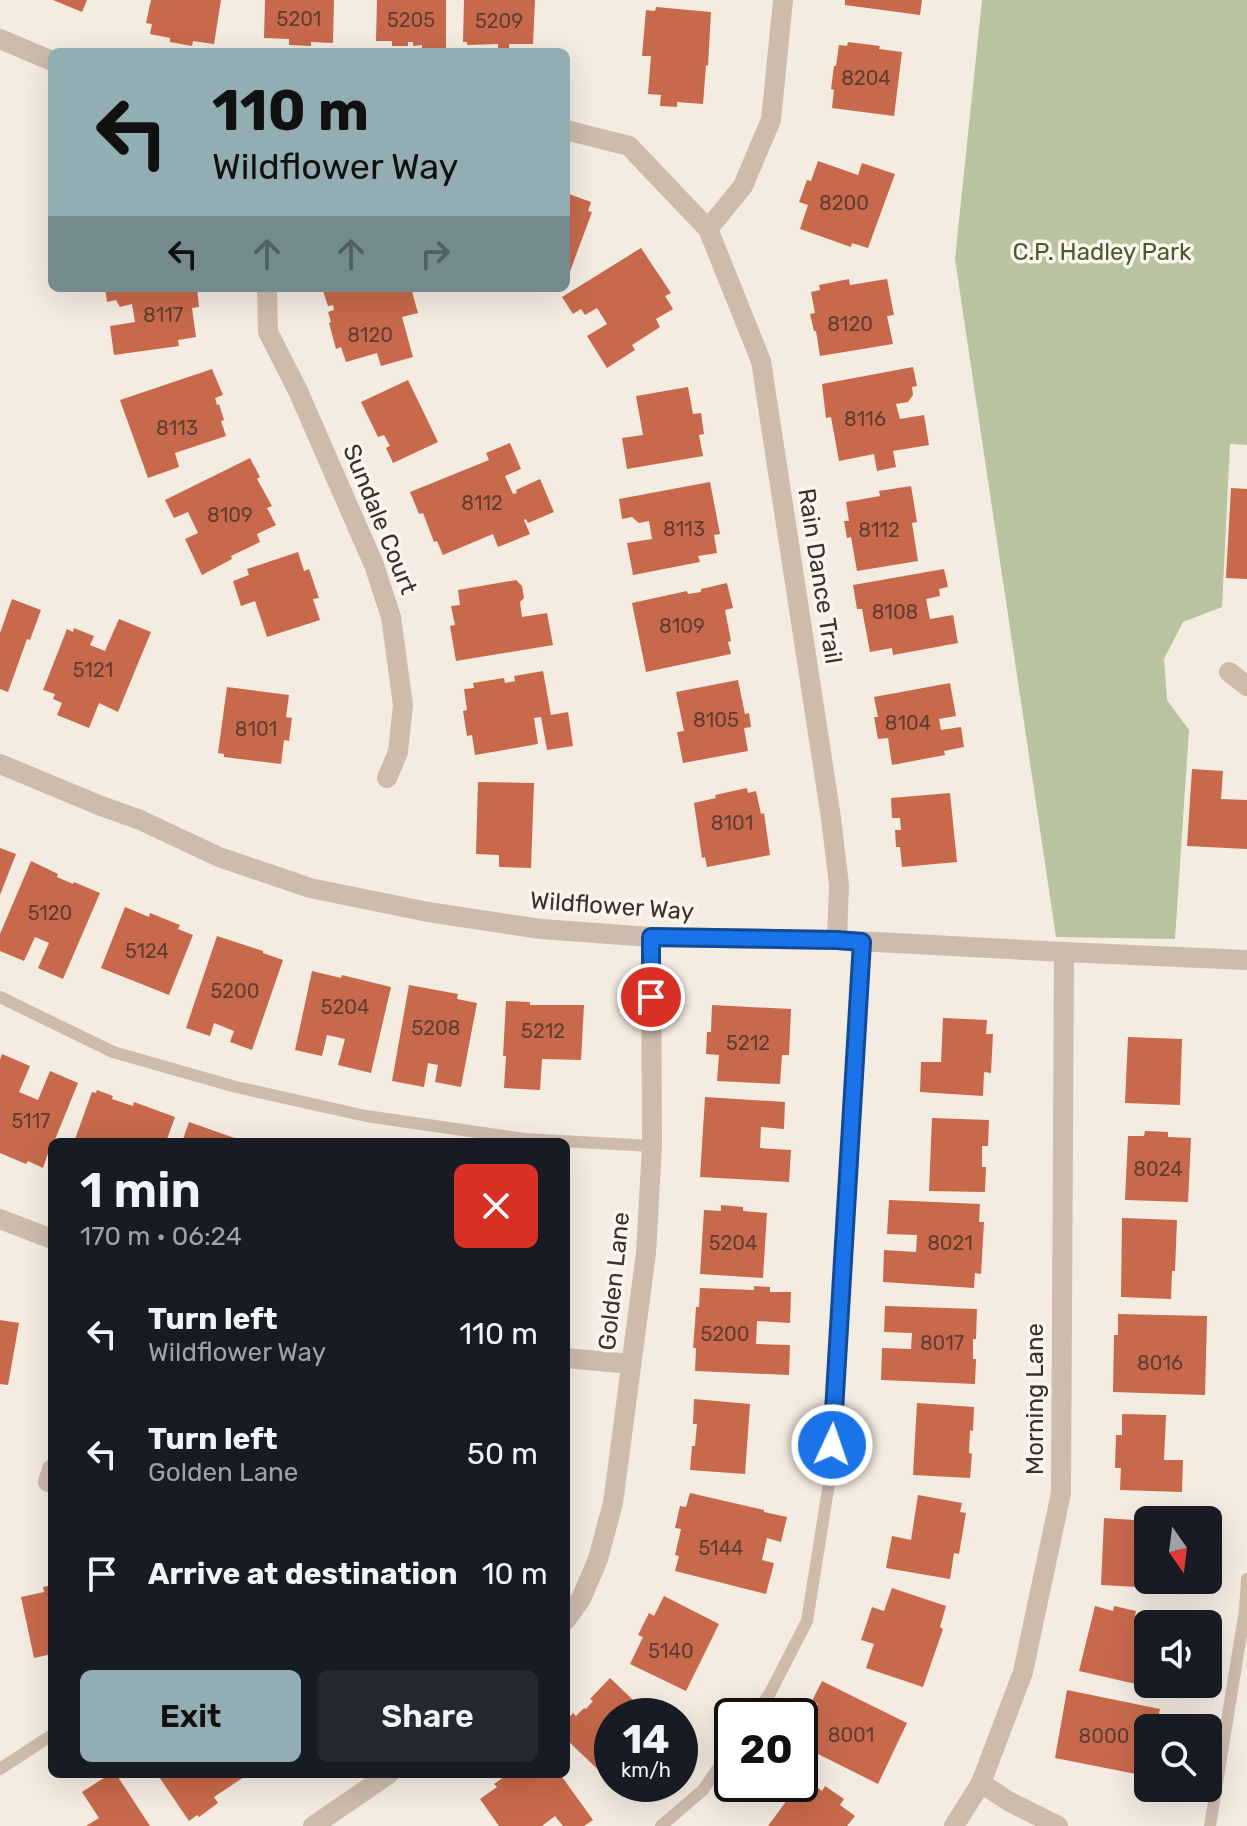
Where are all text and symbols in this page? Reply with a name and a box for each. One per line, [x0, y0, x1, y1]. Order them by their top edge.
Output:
house number: 5201 [277, 7, 321, 31]
house number: 5205 [387, 8, 435, 32]
house number: 5209 [475, 9, 523, 33]
house number: 8204 [841, 66, 891, 90]
text: 110 m [212, 78, 369, 144]
icon: left [80, 80, 184, 184]
text: Wildflower Way [212, 145, 459, 188]
house number: 8200 [819, 191, 869, 215]
icon: left [161, 232, 205, 276]
icon: ahead [245, 232, 289, 276]
icon: ahead [329, 232, 373, 276]
icon: right [413, 232, 457, 276]
park label: C.P. Hadley Park [1012, 238, 1192, 266]
house number: 8117 [143, 303, 183, 327]
house number: 8120 [827, 312, 873, 336]
house number: 8120 [347, 323, 393, 347]
house number: 8116 [844, 407, 886, 431]
house number: 8113 [156, 416, 198, 440]
street label: Sundale Court [337, 440, 423, 598]
street label: Rain Dance Trail [792, 486, 848, 666]
house number: 8112 [461, 491, 503, 515]
house number: 8109 [207, 503, 253, 527]
house number: 8113 [663, 517, 705, 541]
house number: 8112 [858, 518, 900, 542]
house number: 8108 [872, 600, 918, 624]
house number: 8109 [659, 614, 705, 638]
house number: 5121 [73, 658, 113, 682]
house number: 8105 [693, 708, 739, 732]
house number: 8104 [885, 711, 931, 735]
house number: 8101 [235, 717, 277, 741]
house number: 8101 [711, 811, 753, 835]
street label: Wildflower Way [529, 886, 695, 926]
house number: 5120 [28, 901, 72, 925]
house number: 5124 [125, 939, 169, 963]
pin [617, 963, 685, 1031]
icon: arrive [629, 975, 673, 1019]
house number: 5200 [210, 979, 260, 1003]
house number: 5204 [321, 995, 369, 1019]
house number: 5208 [411, 1016, 461, 1040]
house number: 5212 [521, 1019, 565, 1043]
house number: 5212 [726, 1031, 770, 1055]
house number: 5117 [12, 1109, 50, 1133]
house number: 8024 [1133, 1157, 1183, 1181]
text: 1 min [80, 1162, 201, 1219]
button: close [454, 1164, 538, 1248]
street label: Golden Lane [593, 1210, 635, 1352]
text: 170 m · 06:24 [80, 1221, 242, 1252]
house number: 5204 [709, 1231, 757, 1255]
house number: 8021 [927, 1231, 973, 1255]
text: Turn left [148, 1301, 278, 1337]
icon: left [80, 1312, 124, 1356]
text: 110 m [459, 1316, 538, 1352]
house number: 5200 [700, 1322, 750, 1346]
street label: Morning Lane [1021, 1323, 1049, 1475]
house number: 8017 [920, 1331, 964, 1355]
text: Wildflower Way [148, 1337, 326, 1368]
house number: 8016 [1137, 1351, 1183, 1375]
position arrow [790, 1403, 874, 1487]
text: Turn left [148, 1421, 278, 1457]
icon: left [80, 1432, 124, 1476]
text: 50 m [467, 1436, 538, 1472]
text: Golden Lane [148, 1457, 298, 1488]
north arrow [1134, 1506, 1222, 1594]
map controls [1134, 1506, 1222, 1802]
house number: 5144 [699, 1536, 743, 1560]
icon: arrive [80, 1552, 124, 1596]
text: Arrive at destination [148, 1556, 458, 1592]
text: 10 m [482, 1556, 548, 1592]
button: sound [1134, 1610, 1222, 1698]
house number: 5140 [648, 1639, 694, 1663]
button: Exit [80, 1670, 301, 1762]
button: Share [317, 1670, 538, 1762]
speed limit sign: 20 [714, 1698, 818, 1802]
button: search [1134, 1714, 1222, 1802]
text: 14 [622, 1716, 670, 1763]
house number: 8001 [828, 1723, 874, 1747]
house number: 8000 [1079, 1724, 1129, 1748]
text: km/h [621, 1758, 671, 1782]

